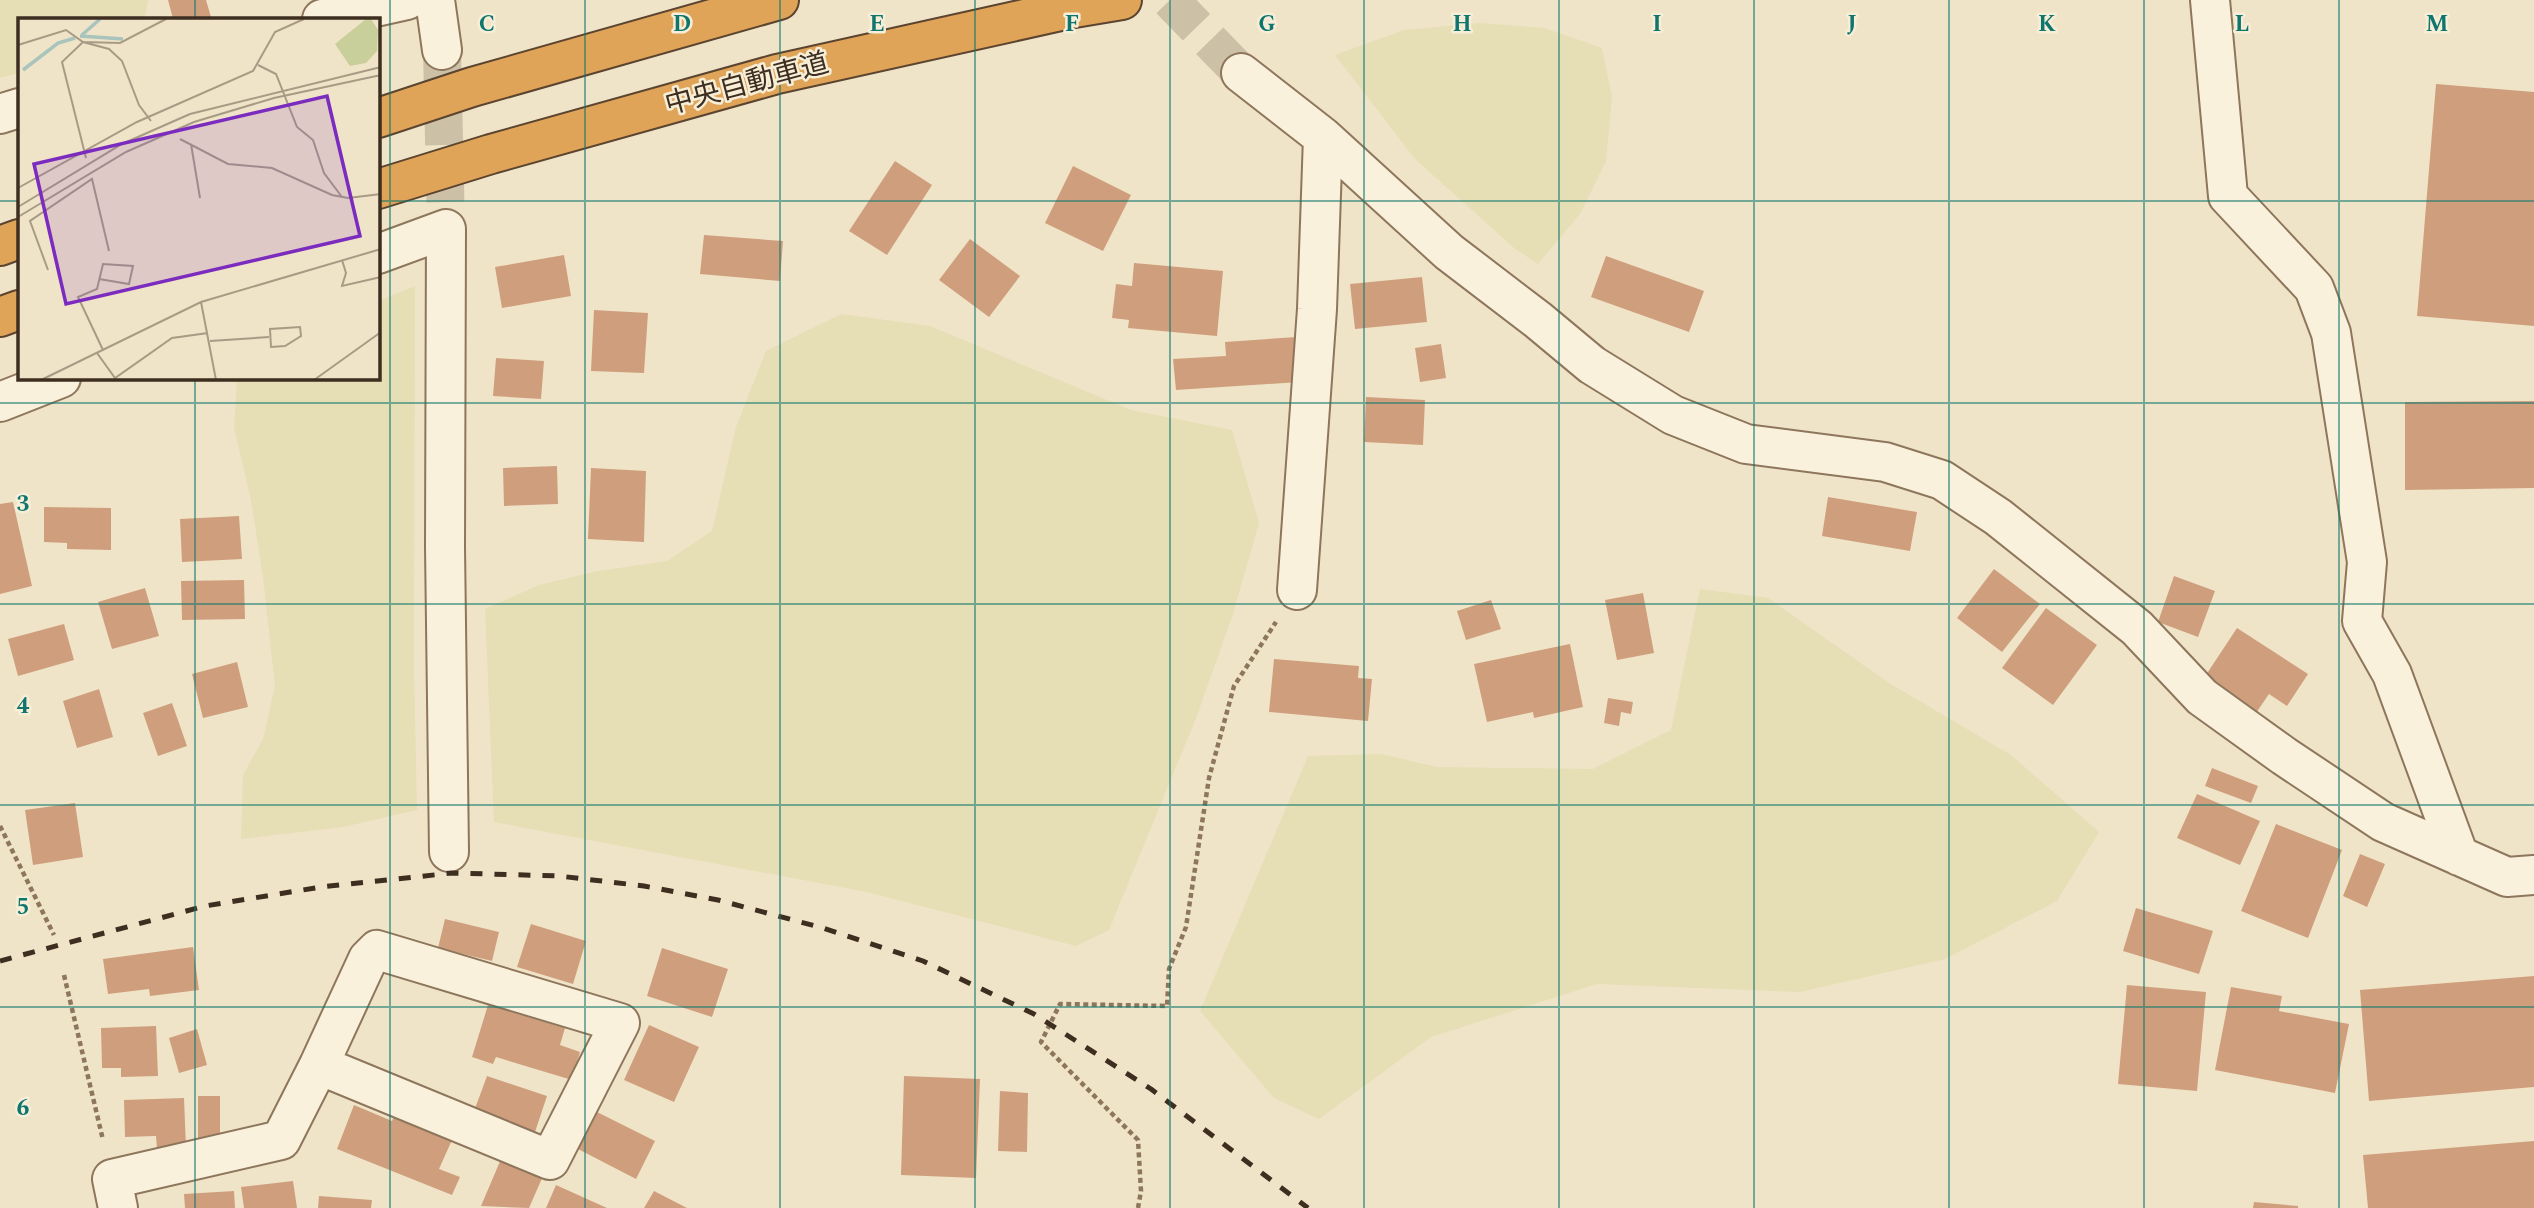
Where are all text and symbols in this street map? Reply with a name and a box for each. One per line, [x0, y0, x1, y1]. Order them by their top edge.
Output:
text: C [479, 7, 495, 42]
text: D [673, 7, 691, 42]
text: E [869, 7, 885, 42]
text: F [1065, 7, 1079, 42]
text: G [1258, 7, 1276, 42]
text: H [1452, 7, 1472, 42]
text: I [1652, 7, 1662, 42]
text: J [1847, 7, 1857, 42]
text: K [2038, 7, 2056, 42]
text: L [2235, 7, 2249, 42]
text: M [2426, 7, 2448, 42]
inset map [18, 18, 380, 380]
street label: 中央自動車道 [660, 41, 834, 127]
text: 3 [17, 487, 30, 522]
text: 4 [17, 689, 30, 724]
text: 5 [17, 890, 29, 925]
text: 6 [17, 1091, 30, 1126]

